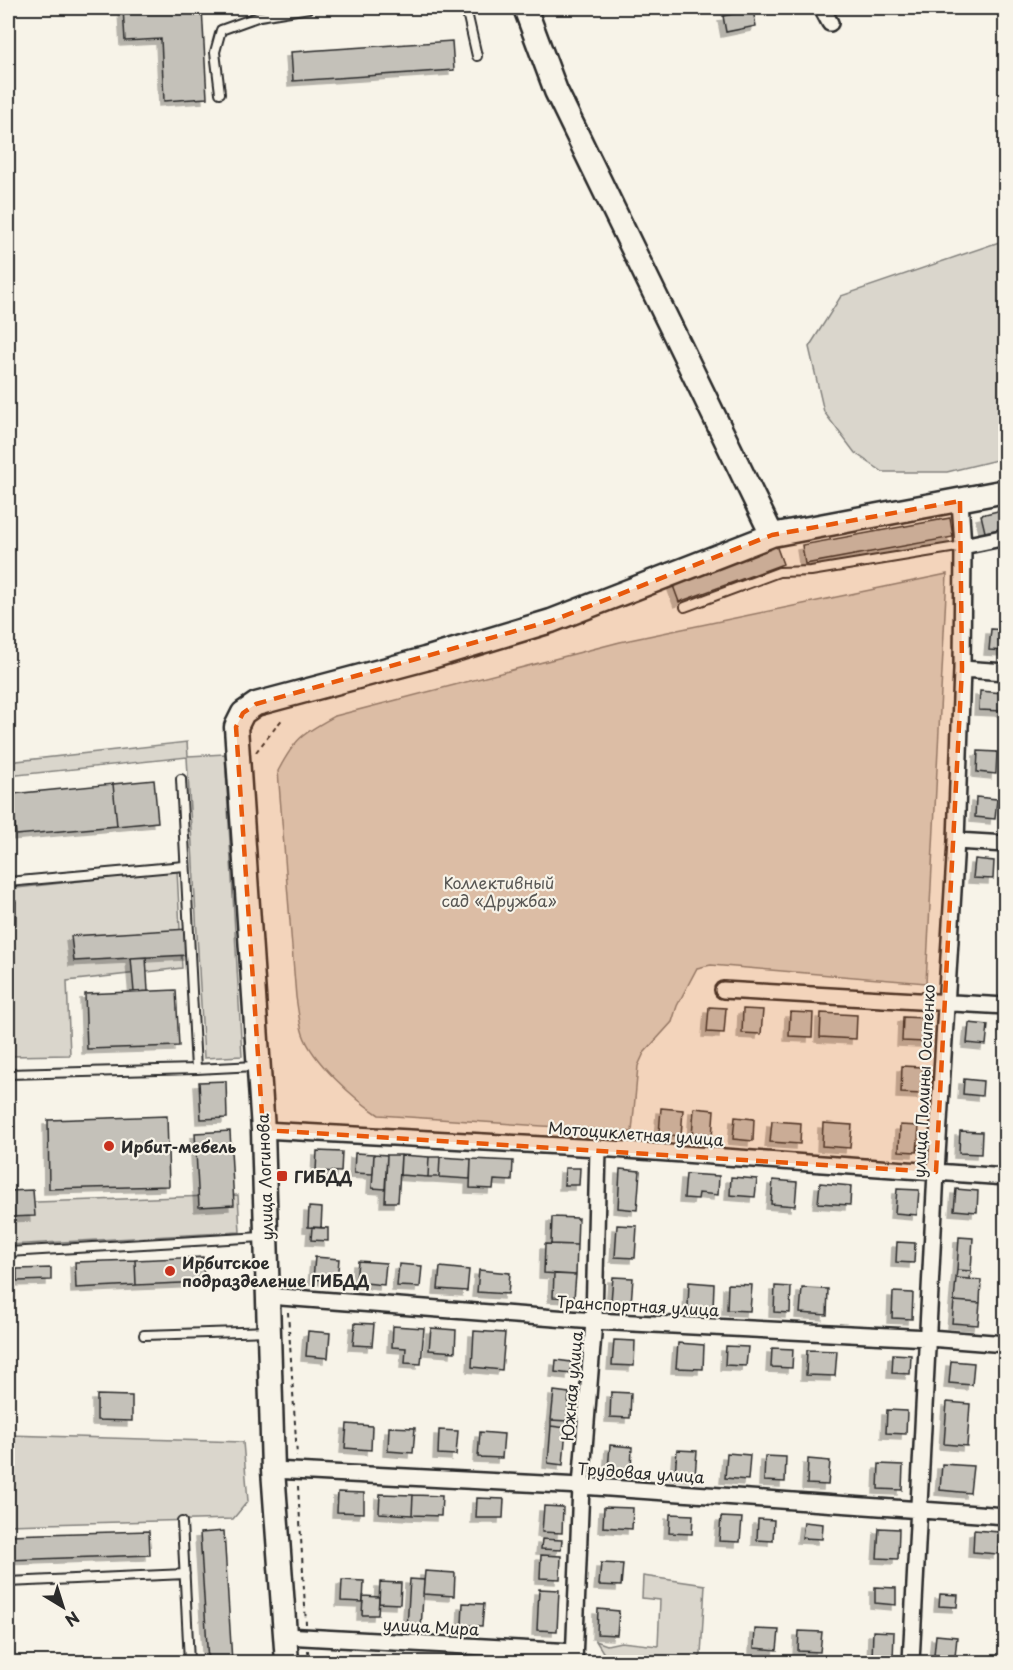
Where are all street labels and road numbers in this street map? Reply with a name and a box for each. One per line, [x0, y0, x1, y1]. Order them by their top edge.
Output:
street label: улица Полины Осипенко [906, 983, 940, 1178]
street label: улица Логинова [250, 1113, 278, 1241]
street label: Мотоциклетная улица [547, 1115, 725, 1151]
street label: Транспортная улица [556, 1289, 720, 1321]
street label: Южная улица [554, 1330, 588, 1442]
street label: Трудовая улица [577, 1456, 705, 1488]
street label: улица Мира [382, 1611, 480, 1641]

